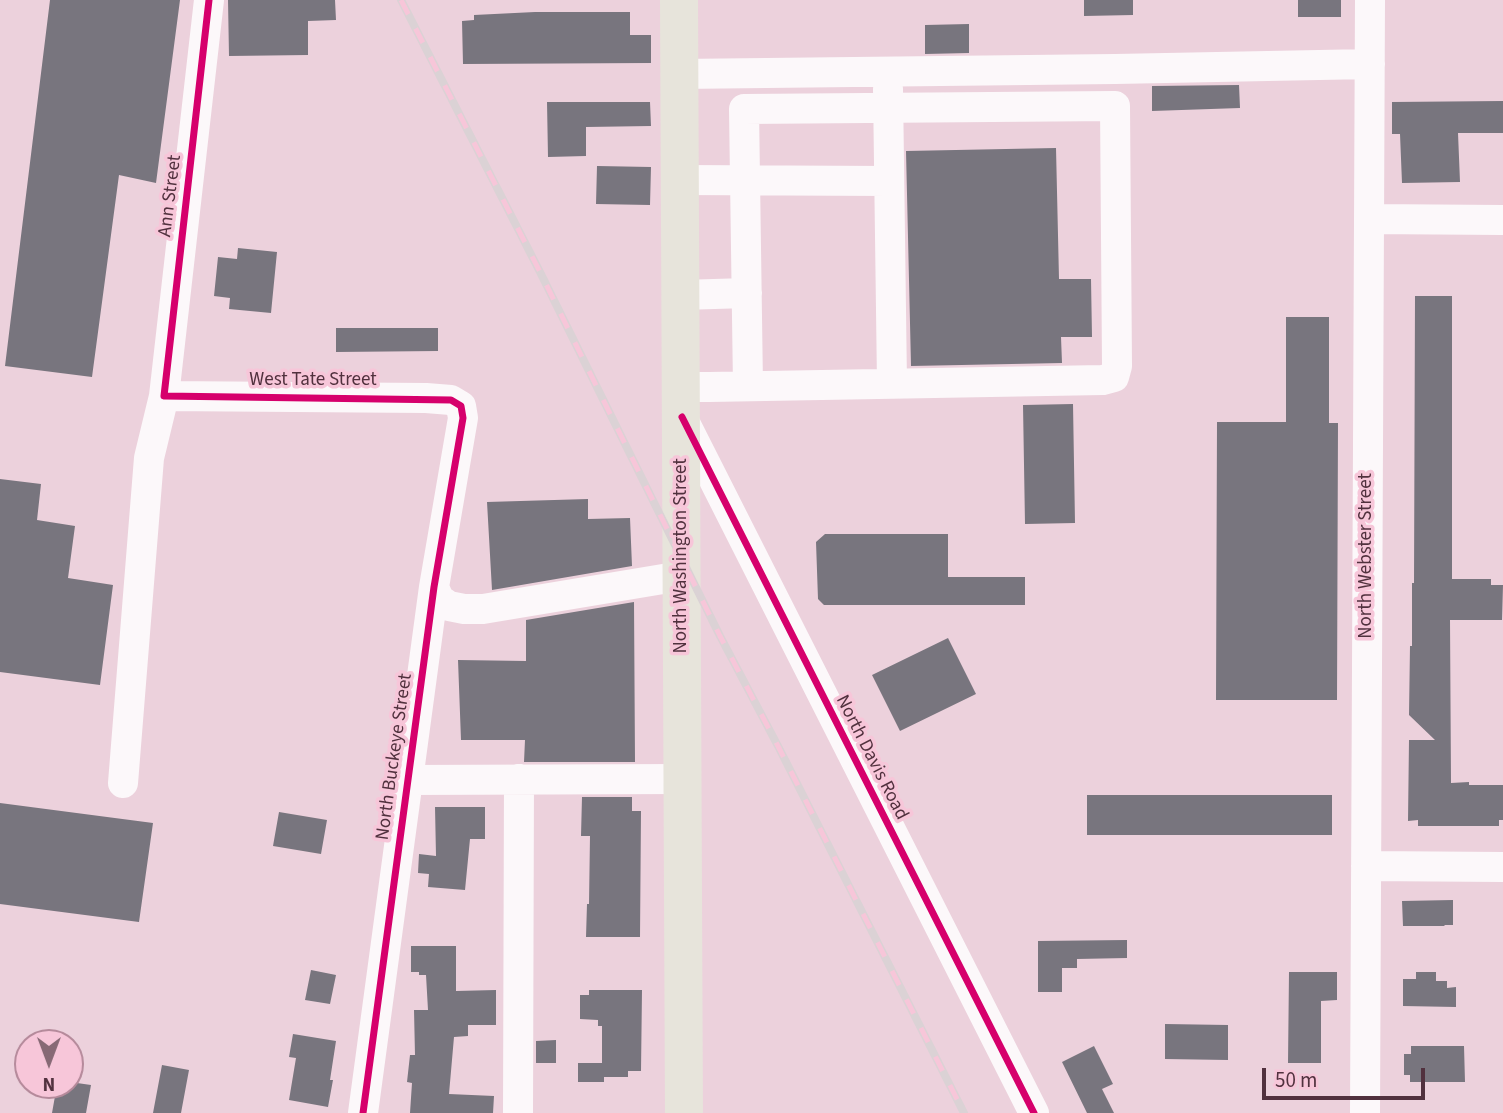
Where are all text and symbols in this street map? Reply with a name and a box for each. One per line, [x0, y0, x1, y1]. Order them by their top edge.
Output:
street label: Ann Street [155, 154, 187, 238]
street label: West Tate Street [249, 370, 377, 392]
street label: North Washington Street [671, 458, 693, 654]
street label: North Webster Street [1356, 473, 1378, 639]
street label: North Buckeye Street [372, 672, 418, 842]
street label: North Davis Road [830, 692, 912, 824]
north arrow [14, 1029, 84, 1099]
scale bar [1265, 1054, 1428, 1098]
text: 50 m [1275, 1065, 1317, 1095]
text: N [43, 1070, 55, 1097]

